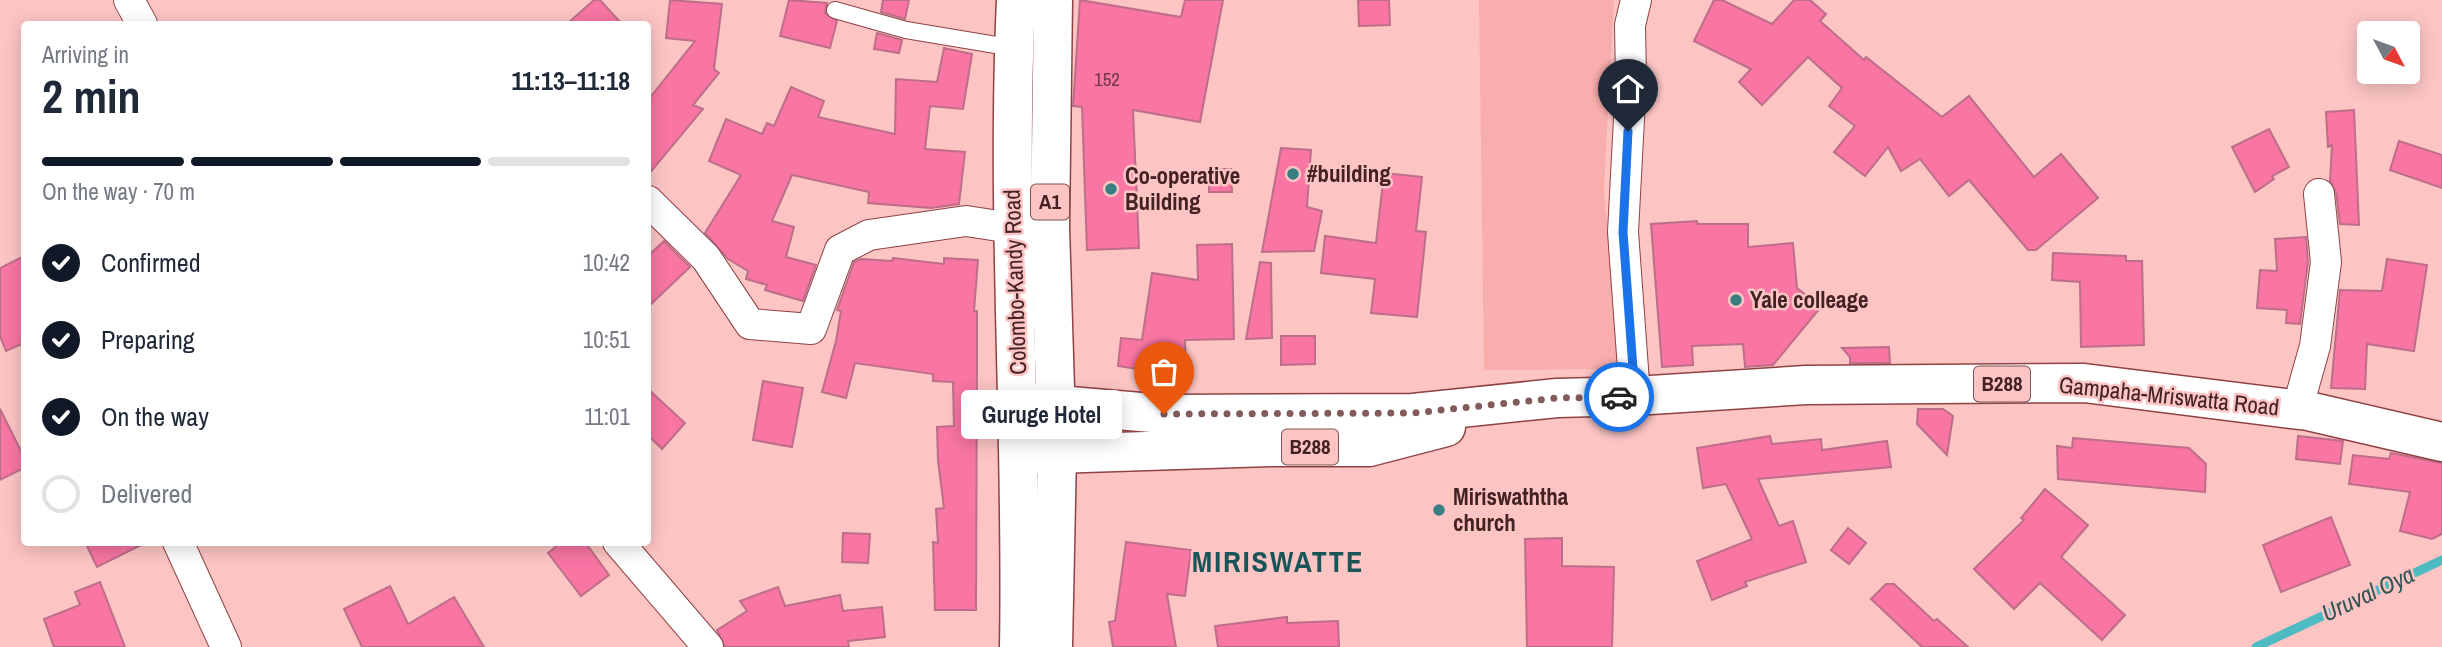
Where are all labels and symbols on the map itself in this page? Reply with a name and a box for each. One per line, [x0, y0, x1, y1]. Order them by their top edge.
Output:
north arrow [2357, 21, 2420, 84]
pin [1598, 59, 1658, 131]
house number: 152 [1094, 66, 1120, 92]
place label: #building [1307, 158, 1391, 189]
place label: Co-operative Building [1125, 160, 1240, 217]
marker: #building [1285, 166, 1301, 182]
marker: Co-operative Building [1103, 181, 1119, 197]
road number: A1 [1031, 184, 1069, 220]
street label: Colombo-Kandy Road [996, 189, 1033, 375]
place label: Yale colleage [1750, 284, 1869, 315]
marker: Yale colleage [1728, 292, 1744, 308]
pin [1134, 342, 1194, 414]
courier [1584, 362, 1654, 432]
road number: B288 [1974, 366, 2030, 402]
street label: Gampaha-Mriswatta Road [2057, 369, 2281, 422]
callout: Guruge Hotel [961, 390, 1122, 438]
road number: B288 [1282, 430, 1338, 464]
place label: Miriswaththa church [1453, 481, 1569, 538]
marker: Miriswaththa church [1431, 502, 1447, 518]
district label: MIRISWATTE [1192, 541, 1364, 581]
water label: Uruval Oya [2316, 558, 2419, 628]

